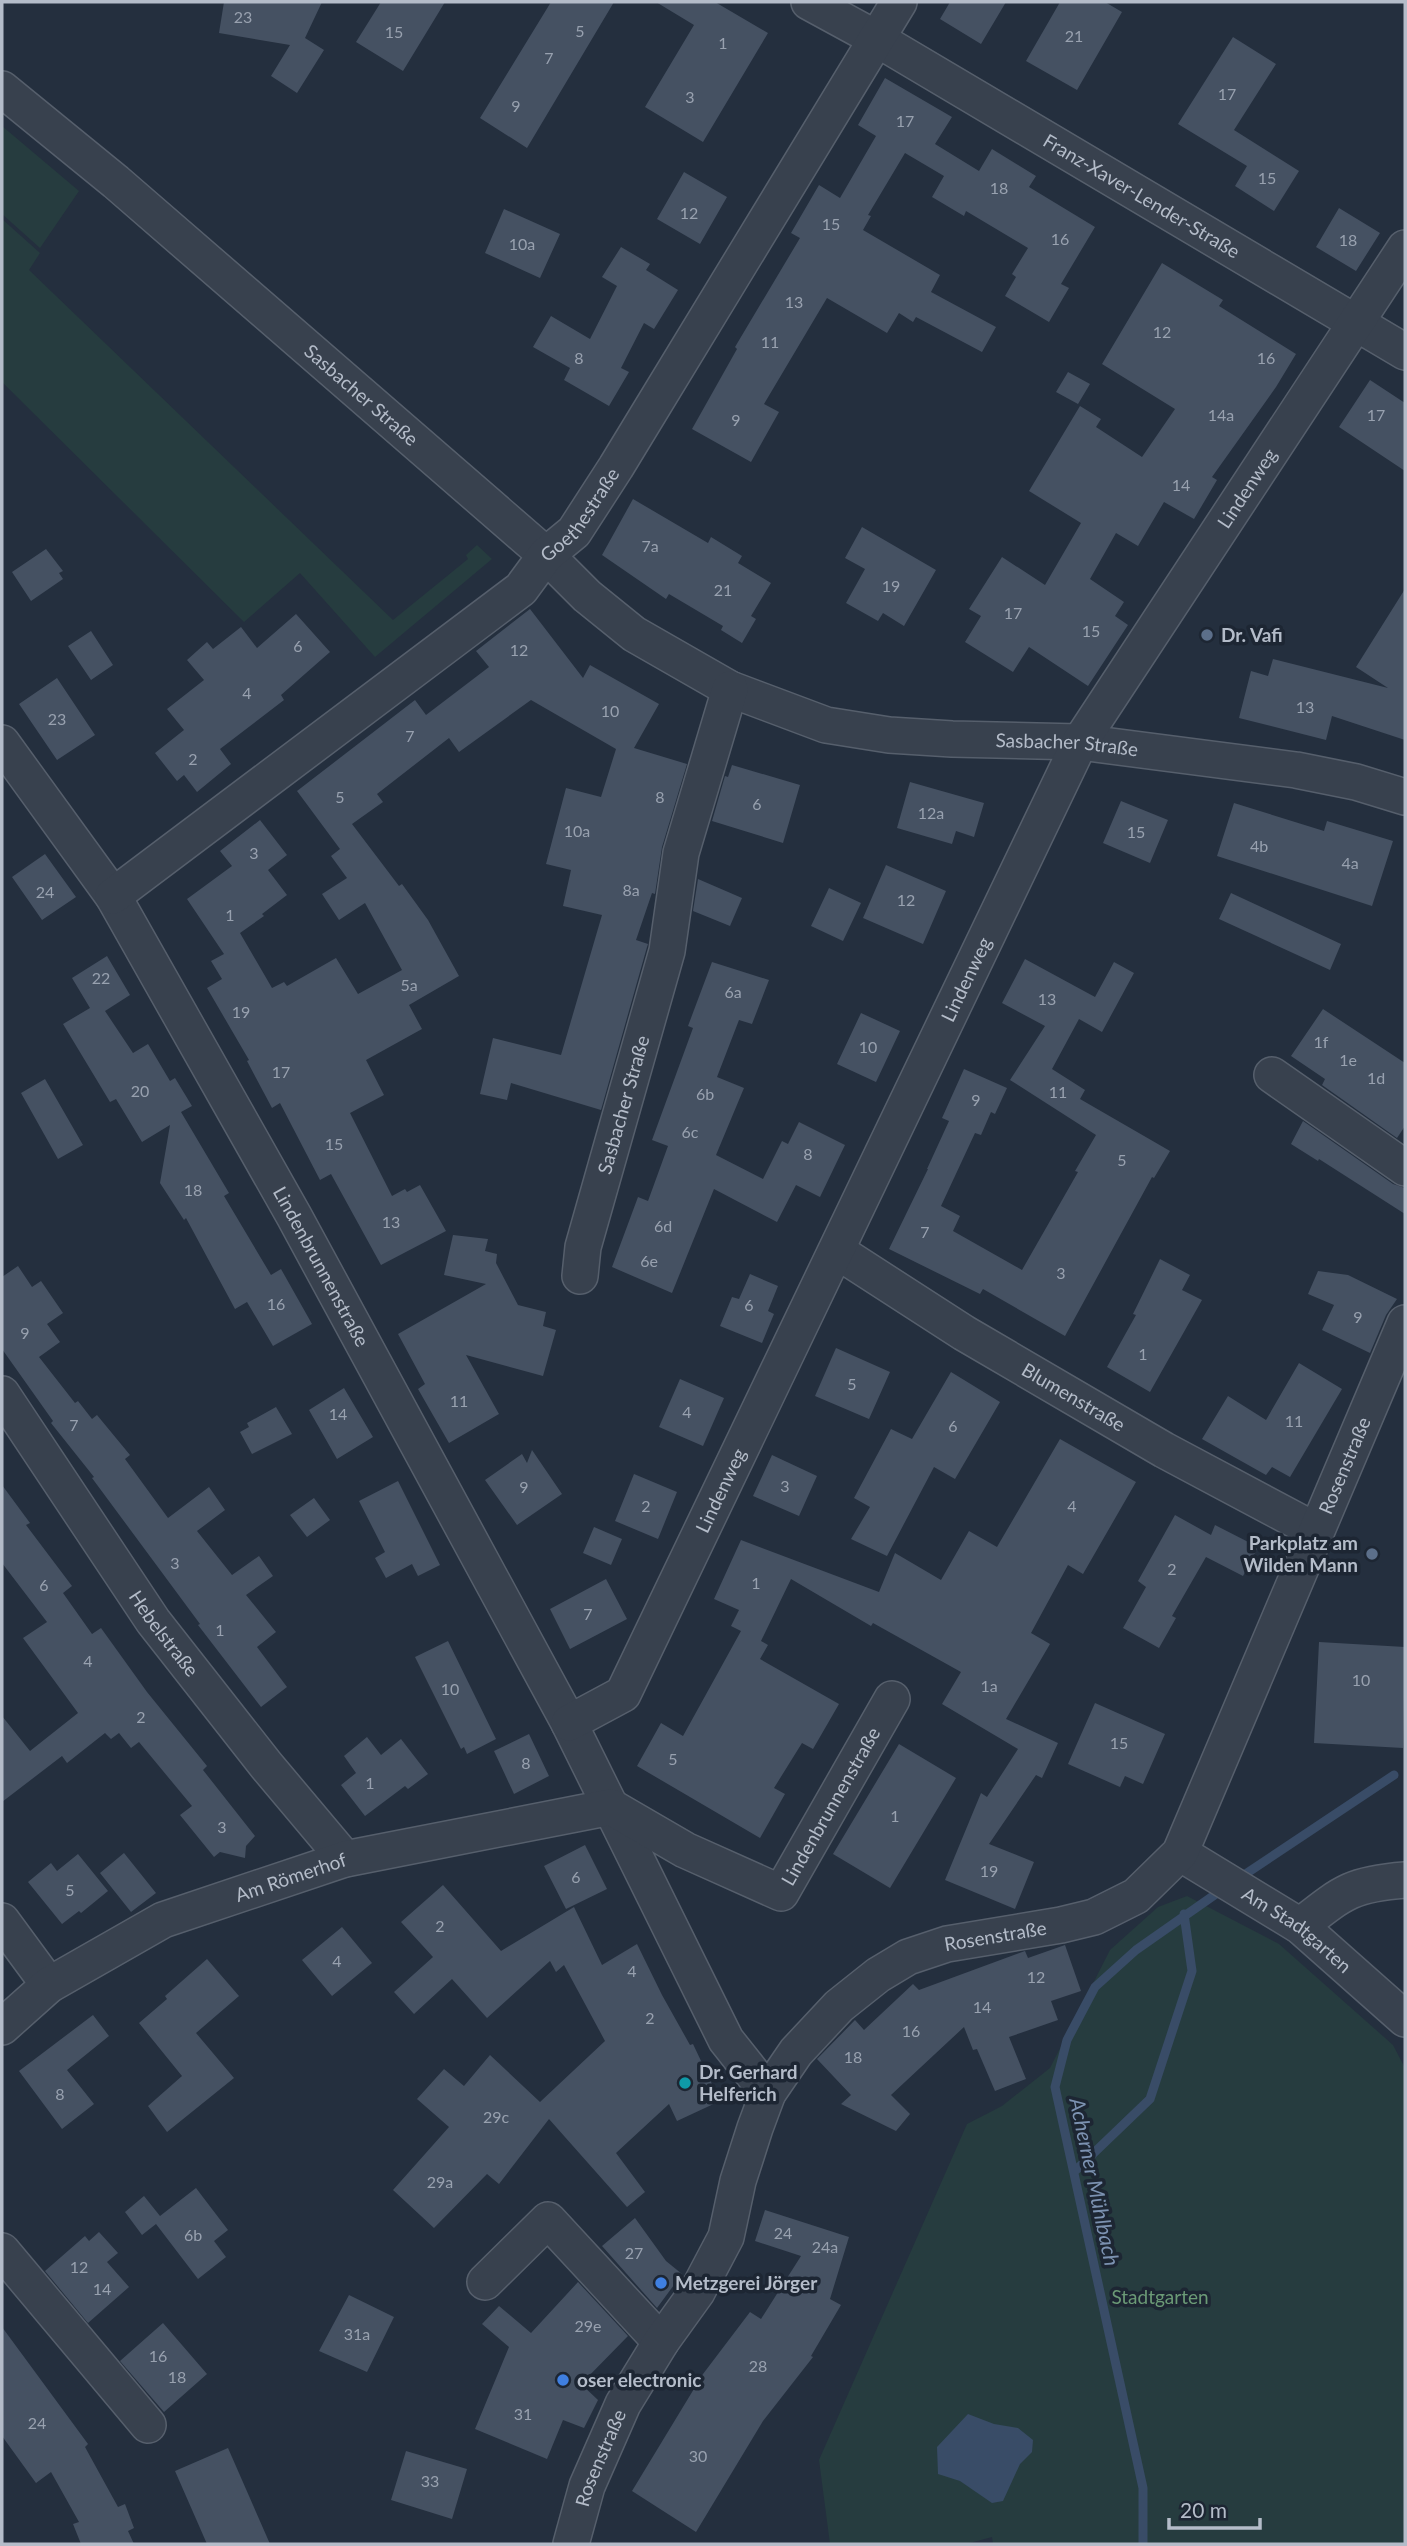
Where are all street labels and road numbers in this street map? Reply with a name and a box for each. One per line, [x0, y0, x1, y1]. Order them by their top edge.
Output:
street label: Franz-Xaver-Lender-Straße [1039, 128, 1244, 263]
street label: Sasbacher Straße [300, 339, 423, 450]
street label: Lindenweg [1212, 444, 1281, 532]
street label: Goethestraße [535, 463, 623, 566]
street label: Sasbacher Straße [995, 728, 1140, 760]
street label: Lindenweg [936, 933, 996, 1025]
street label: Sasbacher Straße [592, 1033, 653, 1177]
street label: Lindenbrunnenstraße [269, 1182, 374, 1350]
street label: Blumenstraße [1018, 1357, 1130, 1436]
street label: Rosenstraße [1313, 1413, 1375, 1517]
street label: Lindenweg [690, 1444, 750, 1536]
street label: Hebelstraße [125, 1586, 204, 1681]
street label: Lindenbrunnenstraße [776, 1723, 885, 1889]
street label: Am Römerhof [232, 1847, 350, 1906]
street label: Am Stadtgarten [1238, 1882, 1357, 1977]
street label: Rosenstraße [942, 1916, 1048, 1955]
street label: Rosenstraße [570, 2406, 630, 2509]

